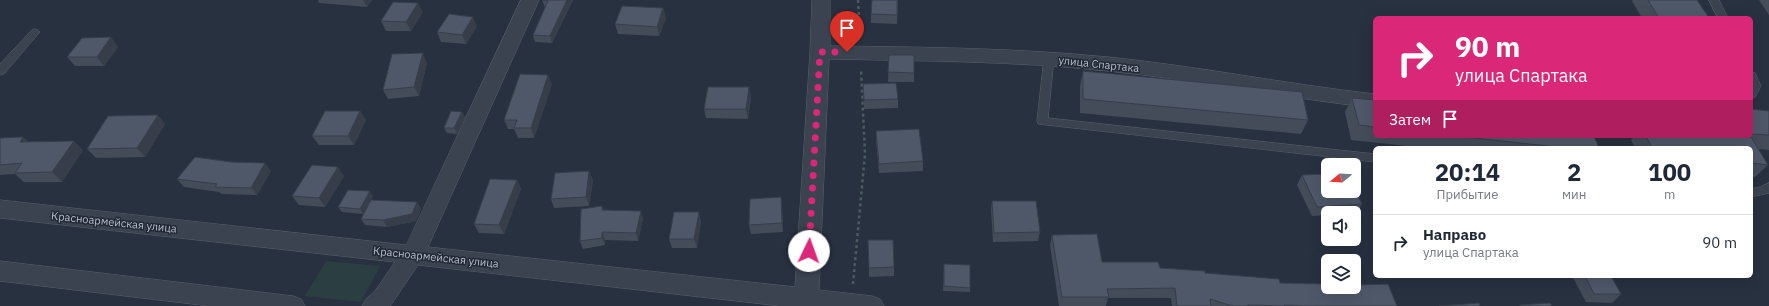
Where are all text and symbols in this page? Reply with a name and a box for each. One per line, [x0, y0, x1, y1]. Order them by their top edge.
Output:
pin [830, 11, 864, 52]
icon: arrive [836, 17, 858, 39]
text: 90 m [1455, 28, 1520, 65]
icon: right [1389, 32, 1441, 84]
street label: улица Спартака [1058, 53, 1140, 75]
text: улица Спартака [1455, 64, 1588, 87]
icon: arrive [1439, 108, 1461, 130]
text: Затем [1389, 110, 1431, 129]
text: 20:14 [1435, 156, 1500, 188]
text: 2 [1567, 156, 1581, 188]
text: 100 [1648, 156, 1691, 188]
north arrow [1321, 158, 1361, 198]
map controls [1321, 158, 1361, 294]
text: Прибытие [1437, 186, 1498, 203]
text: мин [1562, 186, 1586, 203]
text: m [1664, 186, 1675, 203]
button: sound [1321, 206, 1361, 246]
street label: Красноармейская улица [50, 208, 178, 236]
text: Направо [1423, 225, 1486, 244]
position arrow [788, 230, 830, 272]
icon: right [1389, 232, 1411, 254]
text: 90 m [1702, 233, 1737, 252]
street label: Красноармейская улица [372, 243, 500, 271]
text: улица Спартака [1423, 244, 1519, 261]
button: layers [1321, 254, 1361, 294]

